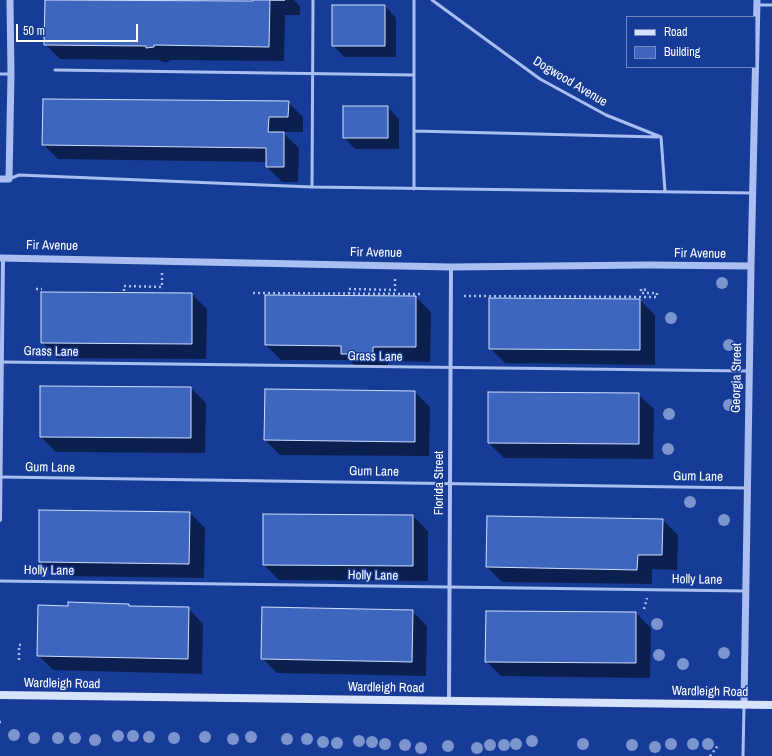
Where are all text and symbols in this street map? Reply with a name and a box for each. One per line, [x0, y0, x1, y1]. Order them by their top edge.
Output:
scale bar [18, 16, 140, 42]
legend [626, 16, 756, 68]
text: 50 m [23, 23, 45, 39]
text: Road [664, 24, 688, 40]
text: Building [664, 44, 700, 60]
street label: Dogwood Avenue [530, 54, 610, 110]
street label: Fir Avenue [26, 238, 78, 254]
street label: Fir Avenue [350, 245, 402, 261]
street label: Fir Avenue [674, 246, 726, 262]
street label: Georgia Street [729, 343, 745, 413]
street label: Grass Lane [23, 344, 79, 360]
street label: Grass Lane [347, 349, 403, 365]
street label: Florida Street [432, 451, 448, 515]
street label: Gum Lane [25, 460, 75, 476]
street label: Gum Lane [349, 464, 399, 480]
street label: Gum Lane [673, 469, 723, 485]
street label: Holly Lane [24, 563, 74, 579]
street label: Holly Lane [348, 568, 398, 584]
street label: Holly Lane [672, 572, 722, 588]
street label: Wardleigh Road [24, 676, 100, 692]
street label: Wardleigh Road [348, 680, 424, 696]
street label: Wardleigh Road [672, 684, 748, 700]

